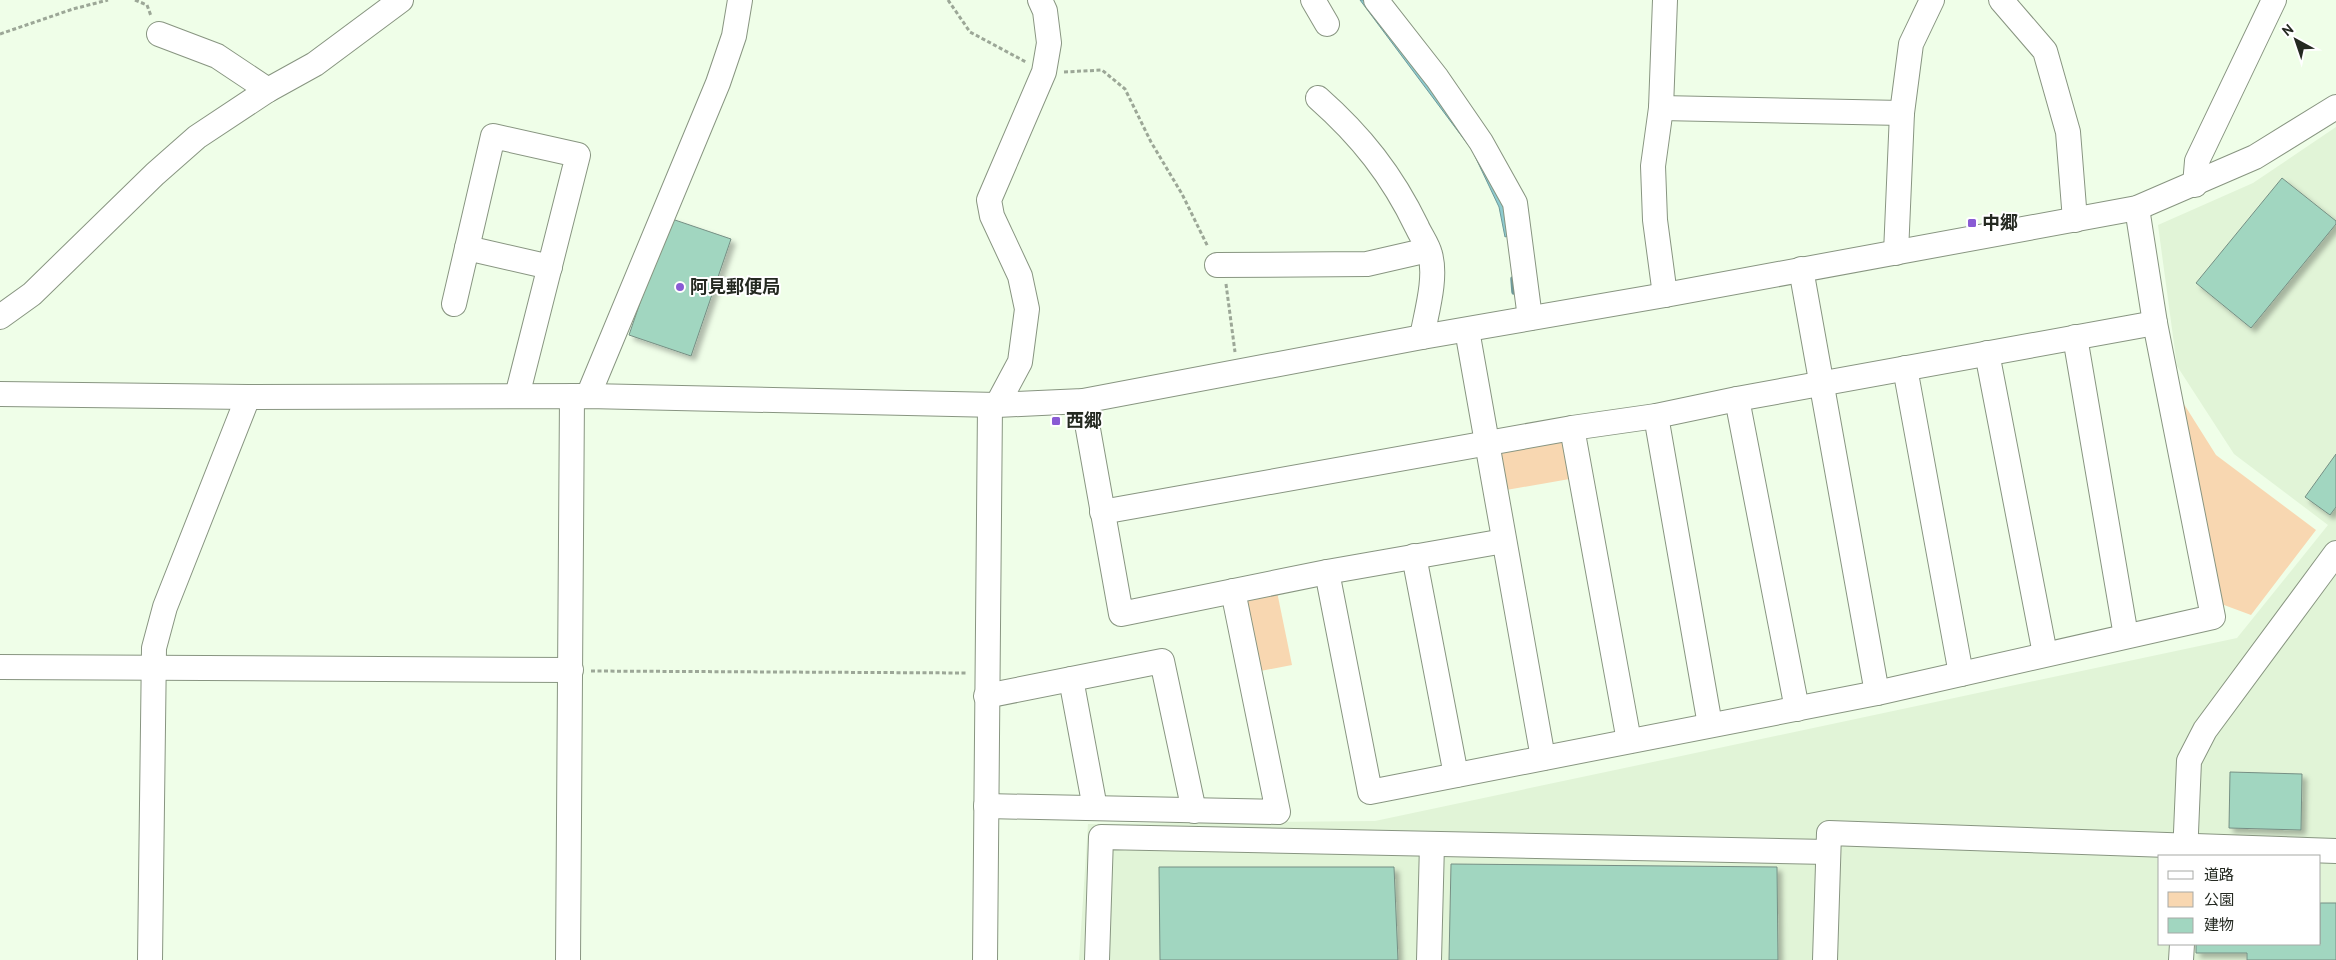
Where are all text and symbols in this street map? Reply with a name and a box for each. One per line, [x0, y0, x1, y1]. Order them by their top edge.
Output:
north arrow [2271, 15, 2321, 65]
text: N [2279, 21, 2298, 41]
place label: 中郷 [1982, 213, 2018, 236]
marker: 中郷 [1966, 217, 1978, 229]
place label: 阿見郵便局 [690, 277, 780, 300]
marker: 阿見郵便局 [674, 281, 686, 293]
place label: 西郷 [1066, 411, 1102, 434]
marker: 西郷 [1050, 415, 1062, 427]
legend [2158, 855, 2321, 945]
text: 道路 [2204, 867, 2234, 886]
text: 公園 [2204, 892, 2234, 911]
text: 建物 [2204, 917, 2234, 936]

